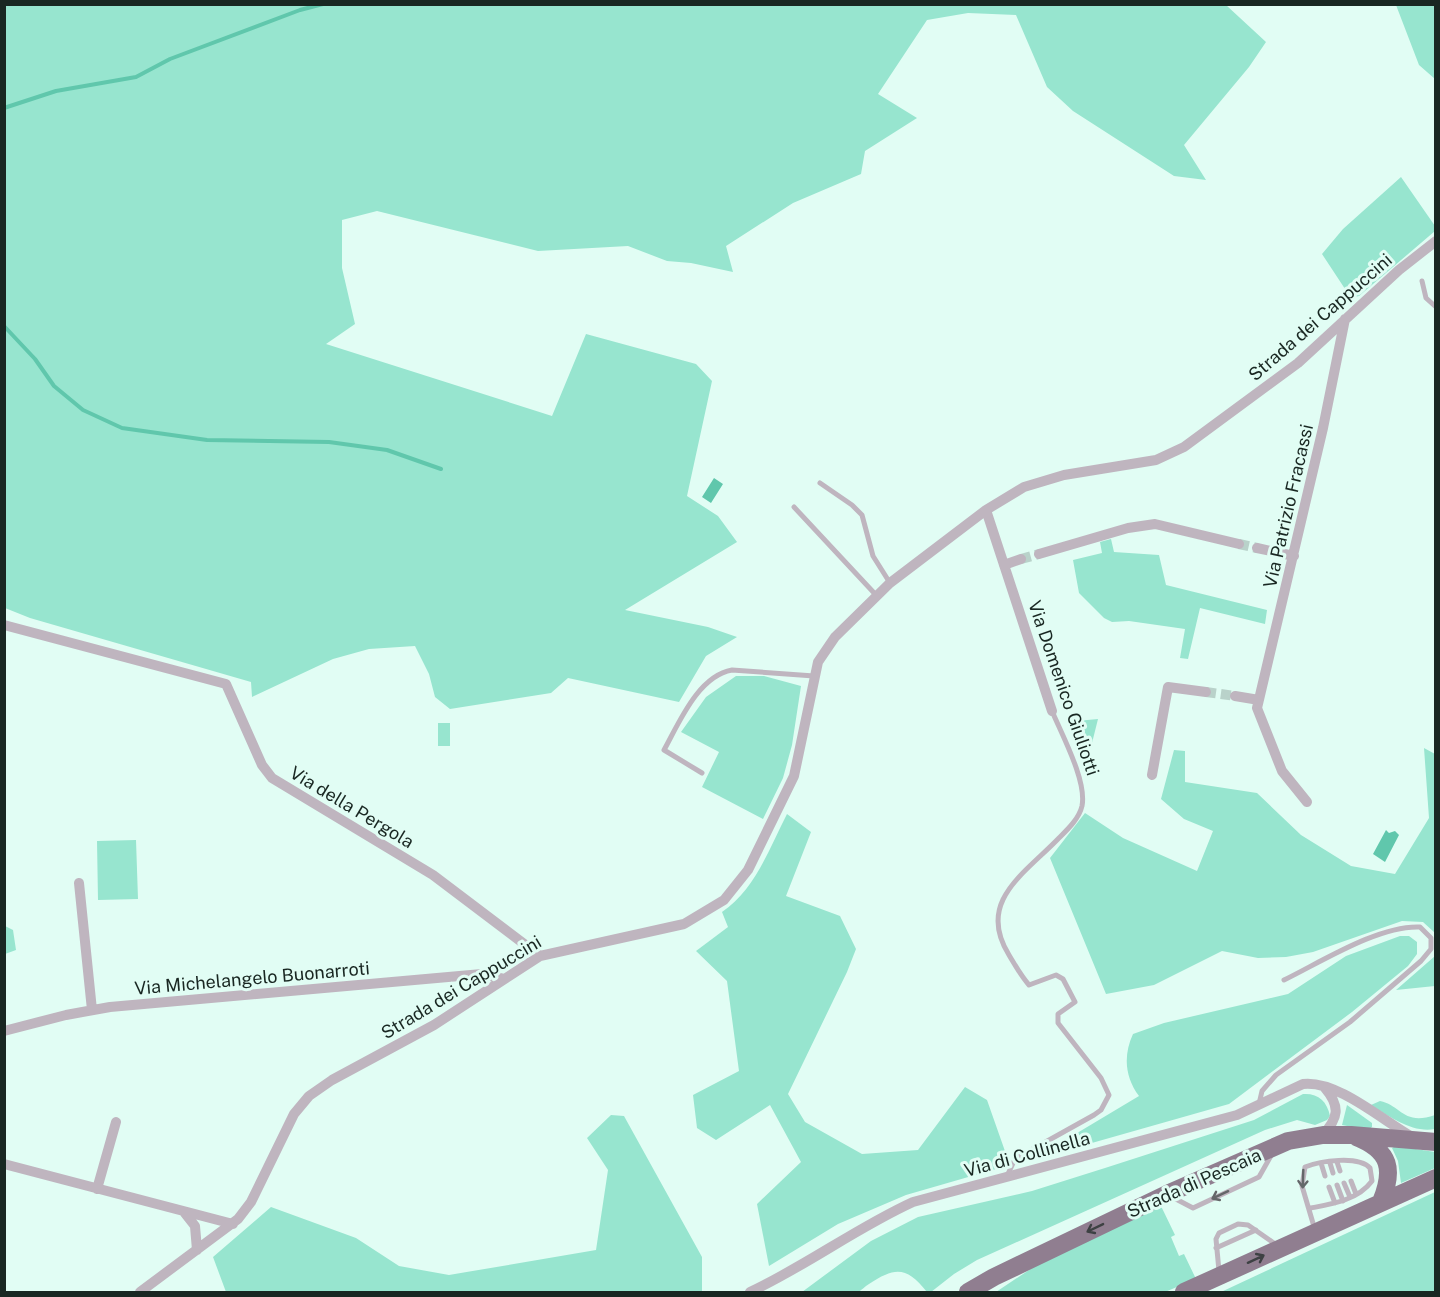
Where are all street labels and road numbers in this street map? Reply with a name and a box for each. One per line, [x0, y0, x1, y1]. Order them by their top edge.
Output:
street label: Strada dei Cappuccini [1244, 249, 1396, 385]
street label: Via Patrizio Fracassi [1259, 422, 1317, 590]
street label: Via Domenico Giuliotti [1024, 598, 1104, 778]
street label: Via della Pergola [286, 762, 418, 852]
street label: Strada dei Cappuccini [377, 931, 545, 1043]
street label: Via Michelangelo Buonarroti [134, 957, 370, 999]
street label: Via di Collinella [962, 1127, 1092, 1181]
street label: Strada di Pescaia [1124, 1144, 1264, 1222]

